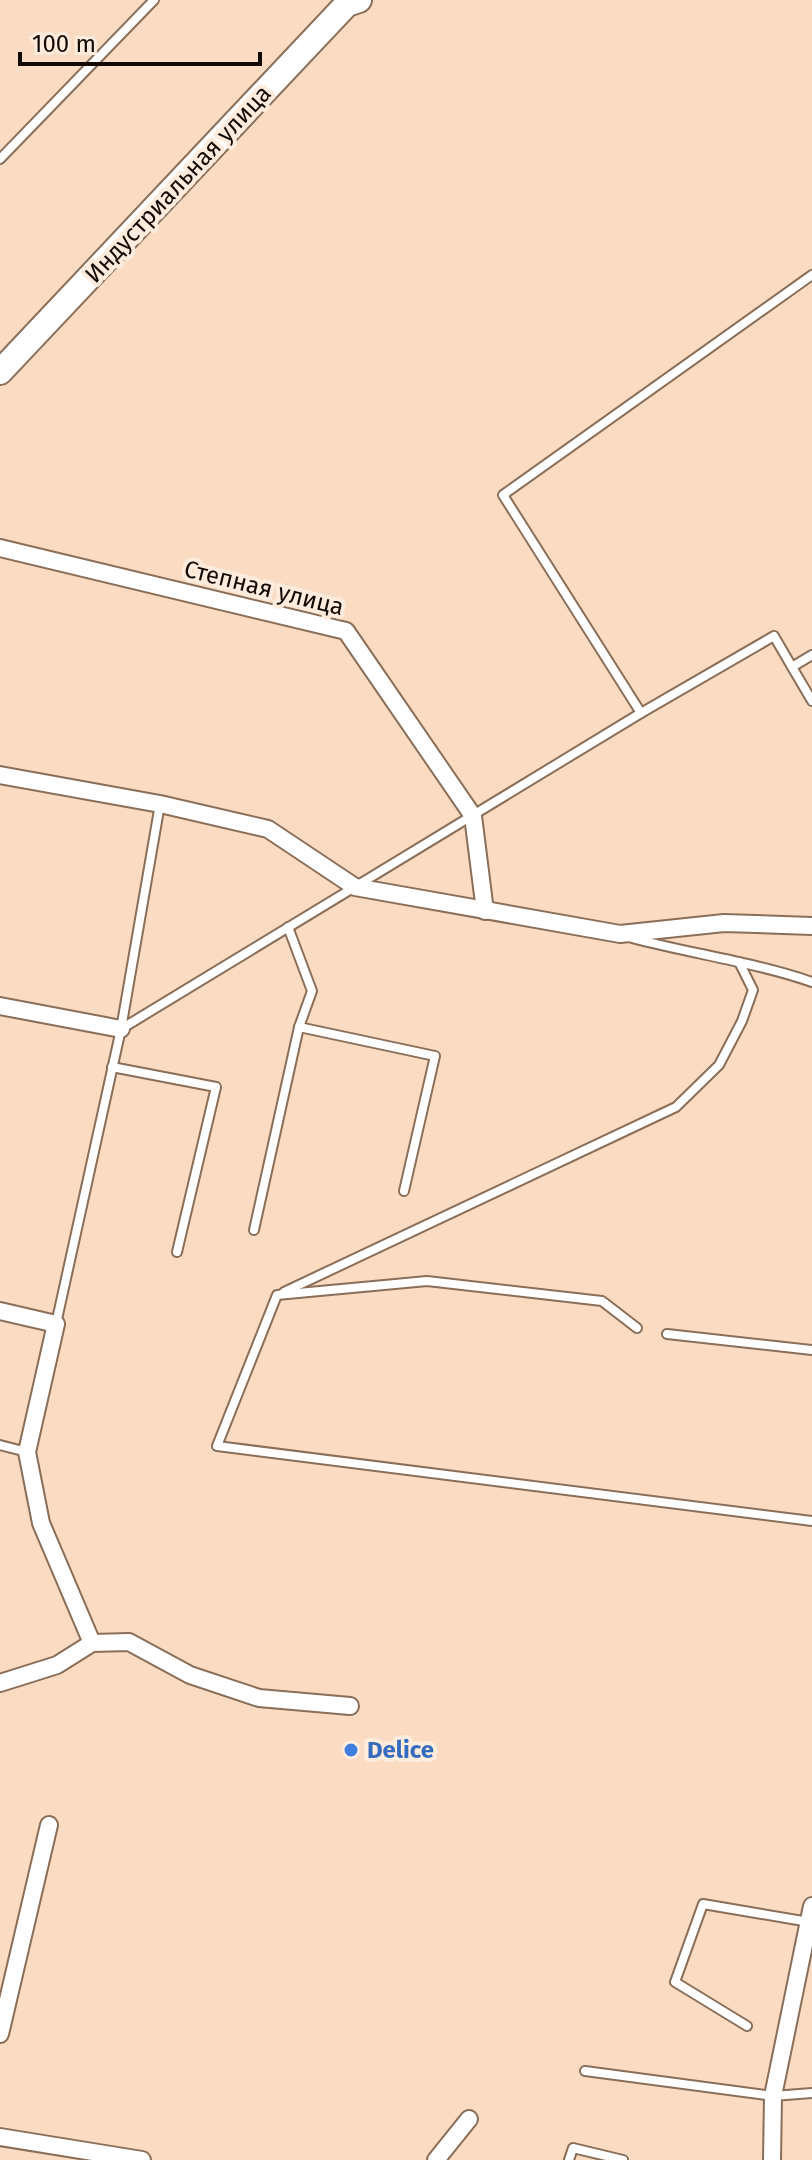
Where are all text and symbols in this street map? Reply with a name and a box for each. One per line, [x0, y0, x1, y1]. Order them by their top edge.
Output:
scale bar [20, 16, 260, 66]
text: 100 m [32, 30, 96, 58]
street label: Индустриальная улица [79, 79, 277, 289]
street label: Степная улица [181, 555, 347, 621]
place label: Delice [367, 1736, 434, 1764]
marker: Delice [342, 1741, 360, 1759]

